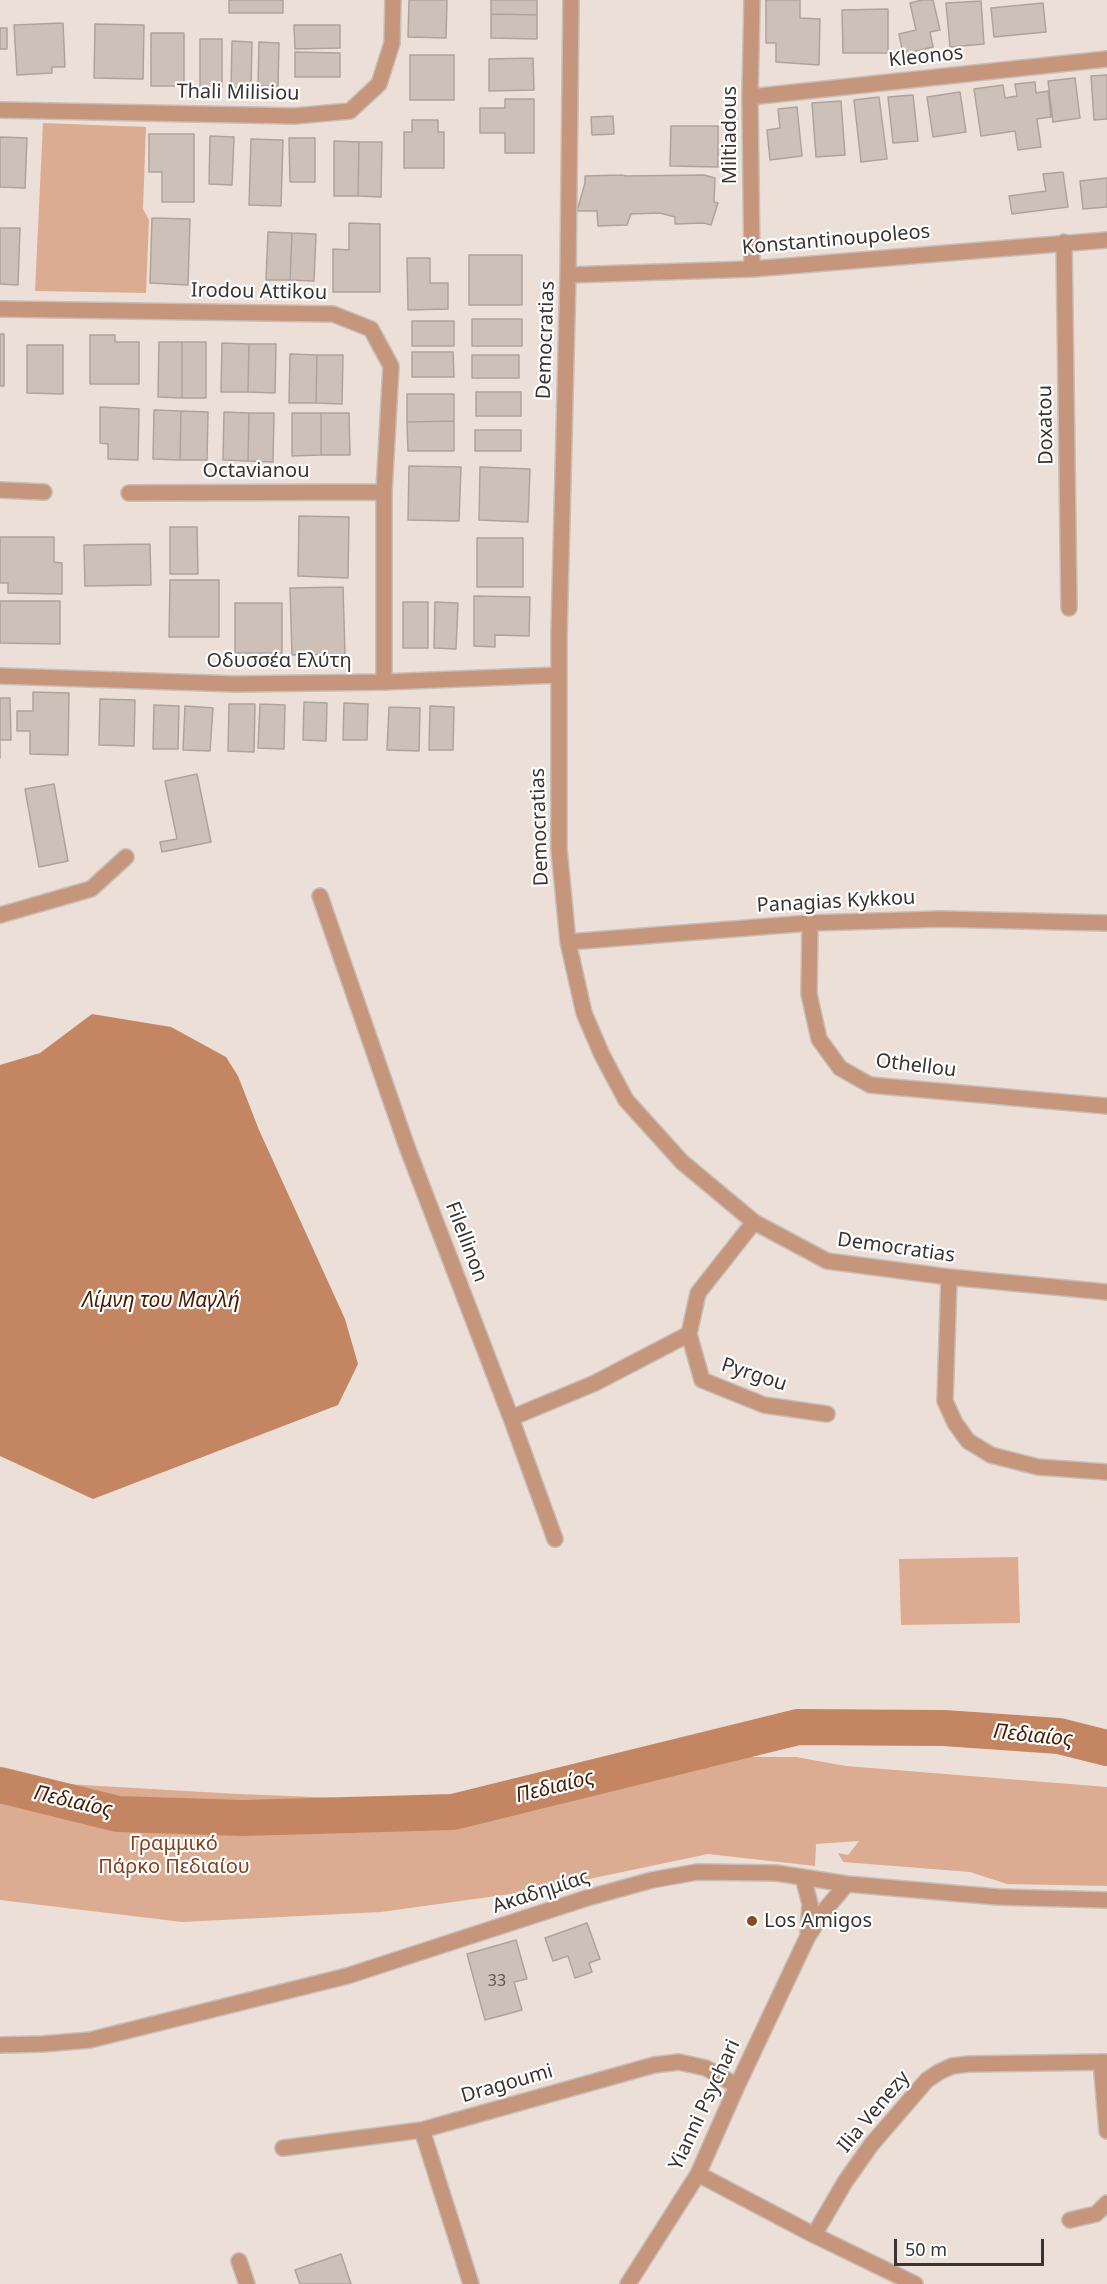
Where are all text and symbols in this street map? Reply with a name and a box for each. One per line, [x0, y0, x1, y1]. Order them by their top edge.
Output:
street label: Kleonos [887, 41, 965, 73]
street label: Thali Milisiou [176, 80, 300, 106]
street label: Miltiadous [718, 86, 742, 184]
street label: Konstantinoupoleos [741, 220, 931, 260]
street label: Irodou Attikou [191, 279, 327, 305]
street label: Democratias [532, 280, 560, 400]
street label: Doxatou [1033, 385, 1059, 465]
street label: Octavianou [202, 459, 310, 483]
street label: Οδυσσέα Ελύτη [206, 649, 352, 673]
street label: Democratias [526, 767, 554, 887]
street label: Panagias Kykkou [756, 886, 916, 918]
street label: Othellou [874, 1049, 958, 1083]
street label: Filellinon [440, 1198, 492, 1286]
street label: Democratias [836, 1228, 956, 1268]
water label: Λίμνη του Μαγλή [82, 1288, 240, 1314]
street label: Pyrgou [718, 1353, 790, 1397]
water label: Πεδιαίος [992, 1719, 1074, 1753]
water label: Πεδιαίος [513, 1765, 597, 1809]
water label: Πεδιαίος [31, 1781, 115, 1823]
park label: Γραμμικό Πάρκο Πεδιαίου [98, 1832, 250, 1879]
street label: Ακαδημίας [490, 1865, 592, 1919]
place label: Los Amigos [764, 1909, 872, 1933]
marker: Los Amigos [745, 1914, 759, 1928]
house number: 33 [488, 1971, 506, 1991]
street label: Yianni Psychari [664, 2036, 746, 2174]
street label: Dragoumi [458, 2059, 556, 2109]
street label: Ilia Venezy [833, 2066, 915, 2158]
scale bar [897, 2227, 1047, 2265]
text: 50 m [905, 2237, 947, 2261]

